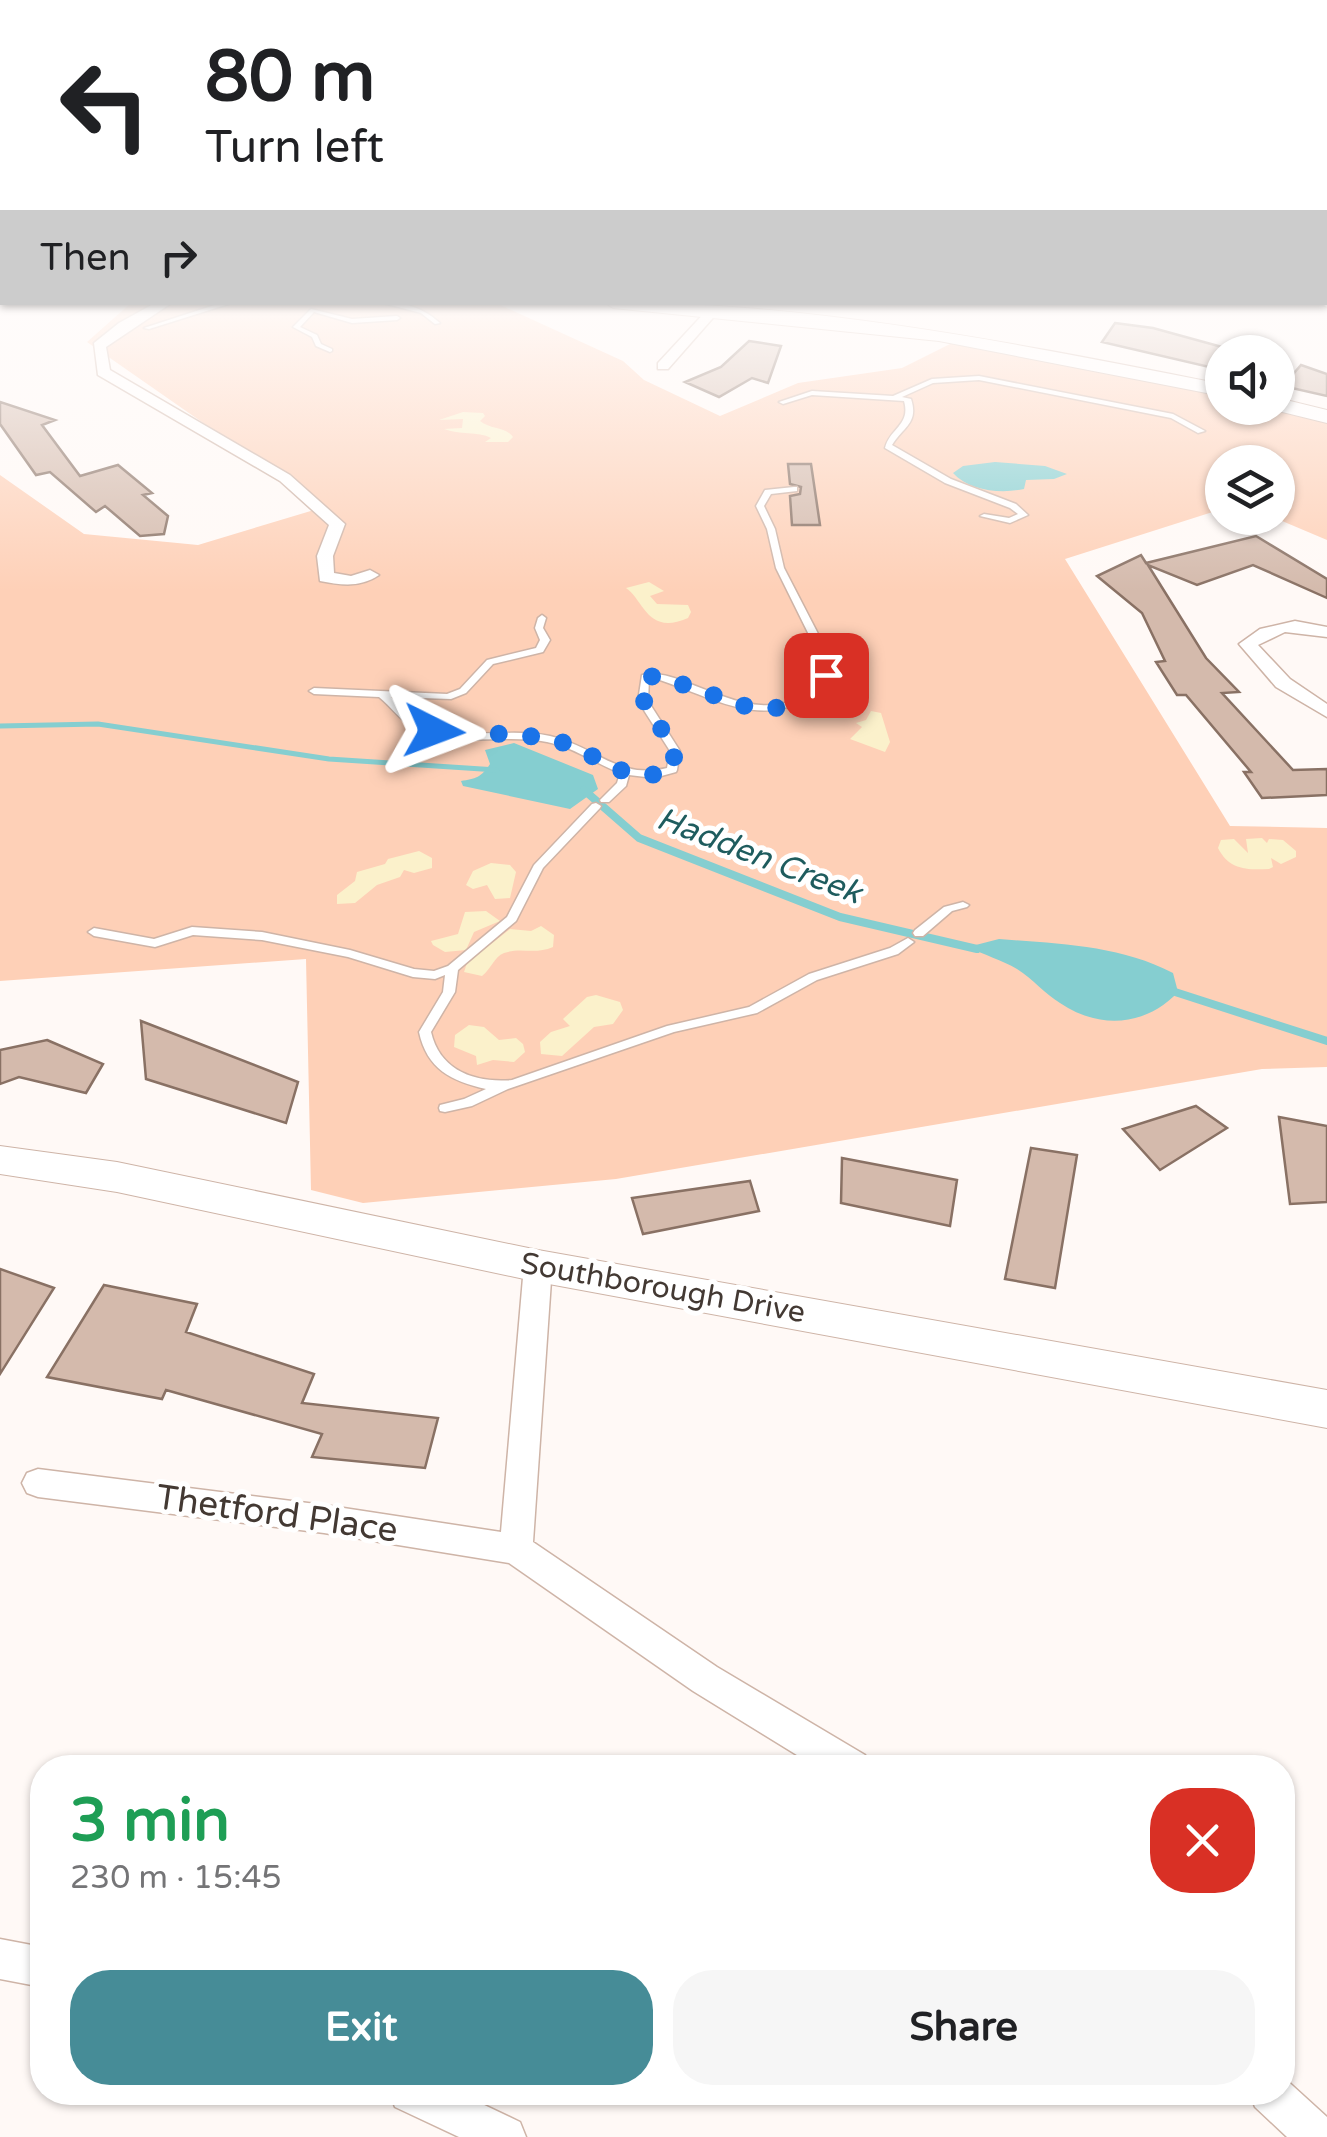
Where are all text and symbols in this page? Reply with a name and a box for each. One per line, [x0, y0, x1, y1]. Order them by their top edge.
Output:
text: 80 m [205, 36, 375, 120]
icon: left [40, 40, 170, 170]
text: Turn left [205, 121, 384, 175]
icon: right [151, 230, 206, 285]
text: Then [40, 235, 131, 281]
map controls [1205, 335, 1295, 535]
button: sound [1205, 335, 1295, 425]
button: layers [1205, 445, 1295, 535]
pin [784, 633, 869, 718]
icon: arrive [799, 648, 854, 703]
position arrow [382, 679, 486, 783]
water label: Hadden Creek [651, 800, 869, 913]
street label: Southborough Drive [518, 1245, 808, 1331]
street label: Thetford Place [154, 1476, 400, 1552]
text: 3 min [70, 1785, 230, 1857]
button: close [1150, 1788, 1255, 1893]
text: 230 m · 15:45 [70, 1859, 282, 1897]
button: Exit [70, 1970, 653, 2085]
button: Share [673, 1970, 1255, 2085]

